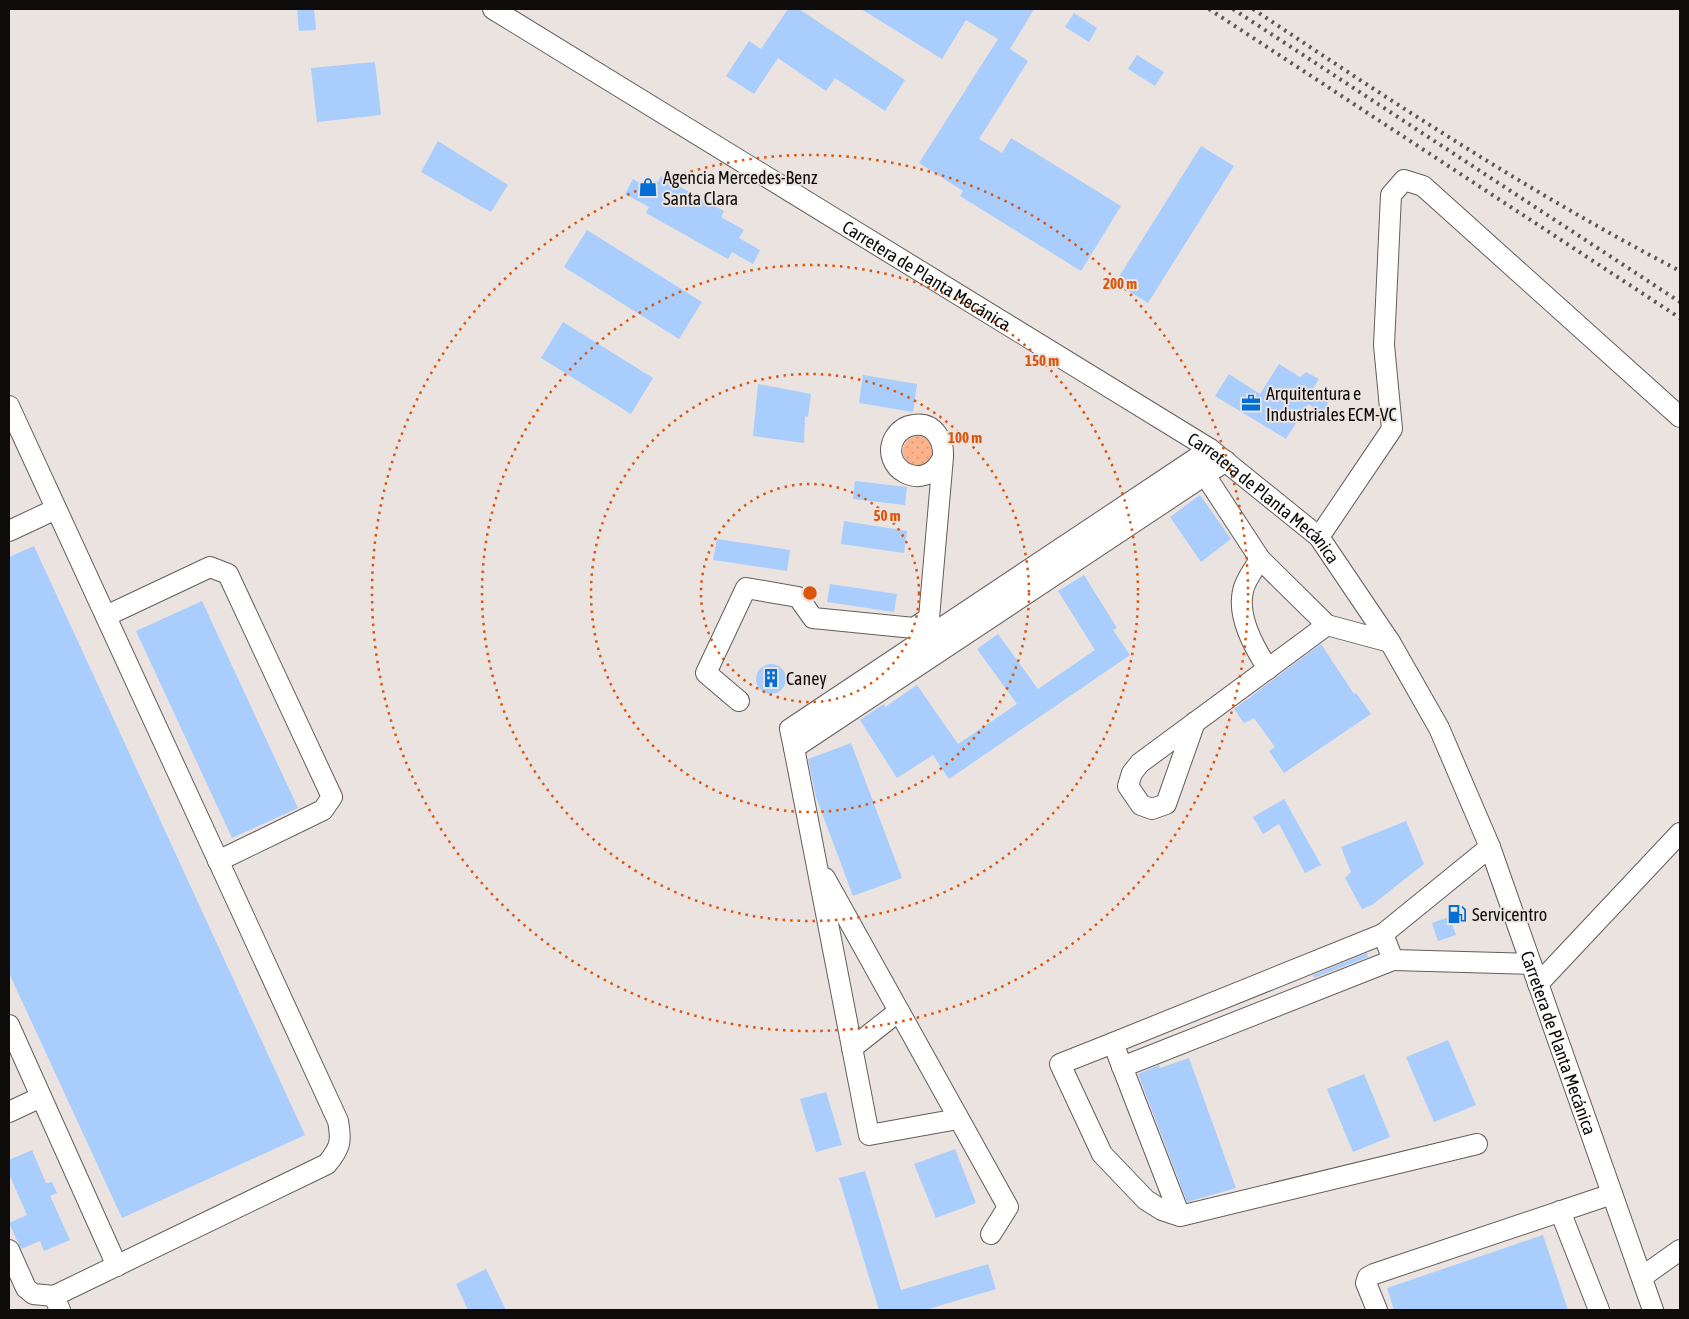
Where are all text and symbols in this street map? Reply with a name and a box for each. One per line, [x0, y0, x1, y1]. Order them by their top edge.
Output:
place label: Agencia Mercedes-Benz Santa Clara [663, 167, 818, 209]
shop icon: Agencia Mercedes-Benz Santa Clara [637, 176, 659, 198]
street label: Carretera de Planta Mecánica [839, 216, 1015, 335]
text: 200 m [1103, 275, 1137, 292]
text: 150 m [1025, 352, 1059, 369]
place label: Arquitentura e Industriales ECM-VC [1266, 383, 1397, 425]
office icon: Arquitentura e Industriales ECM-VC [1240, 392, 1262, 414]
street label: Carretera de Planta Mecánica [1184, 428, 1344, 567]
text: 100 m [948, 429, 982, 446]
text: 50 m [874, 507, 901, 524]
centre of rings [801, 584, 819, 602]
building icon: Caney [760, 667, 782, 689]
place label: Caney [786, 668, 827, 689]
fuel station icon: Servicentro [1446, 903, 1468, 925]
place label: Servicentro [1472, 904, 1547, 925]
street label: Carretera de Planta Mecánica [1517, 948, 1601, 1137]

